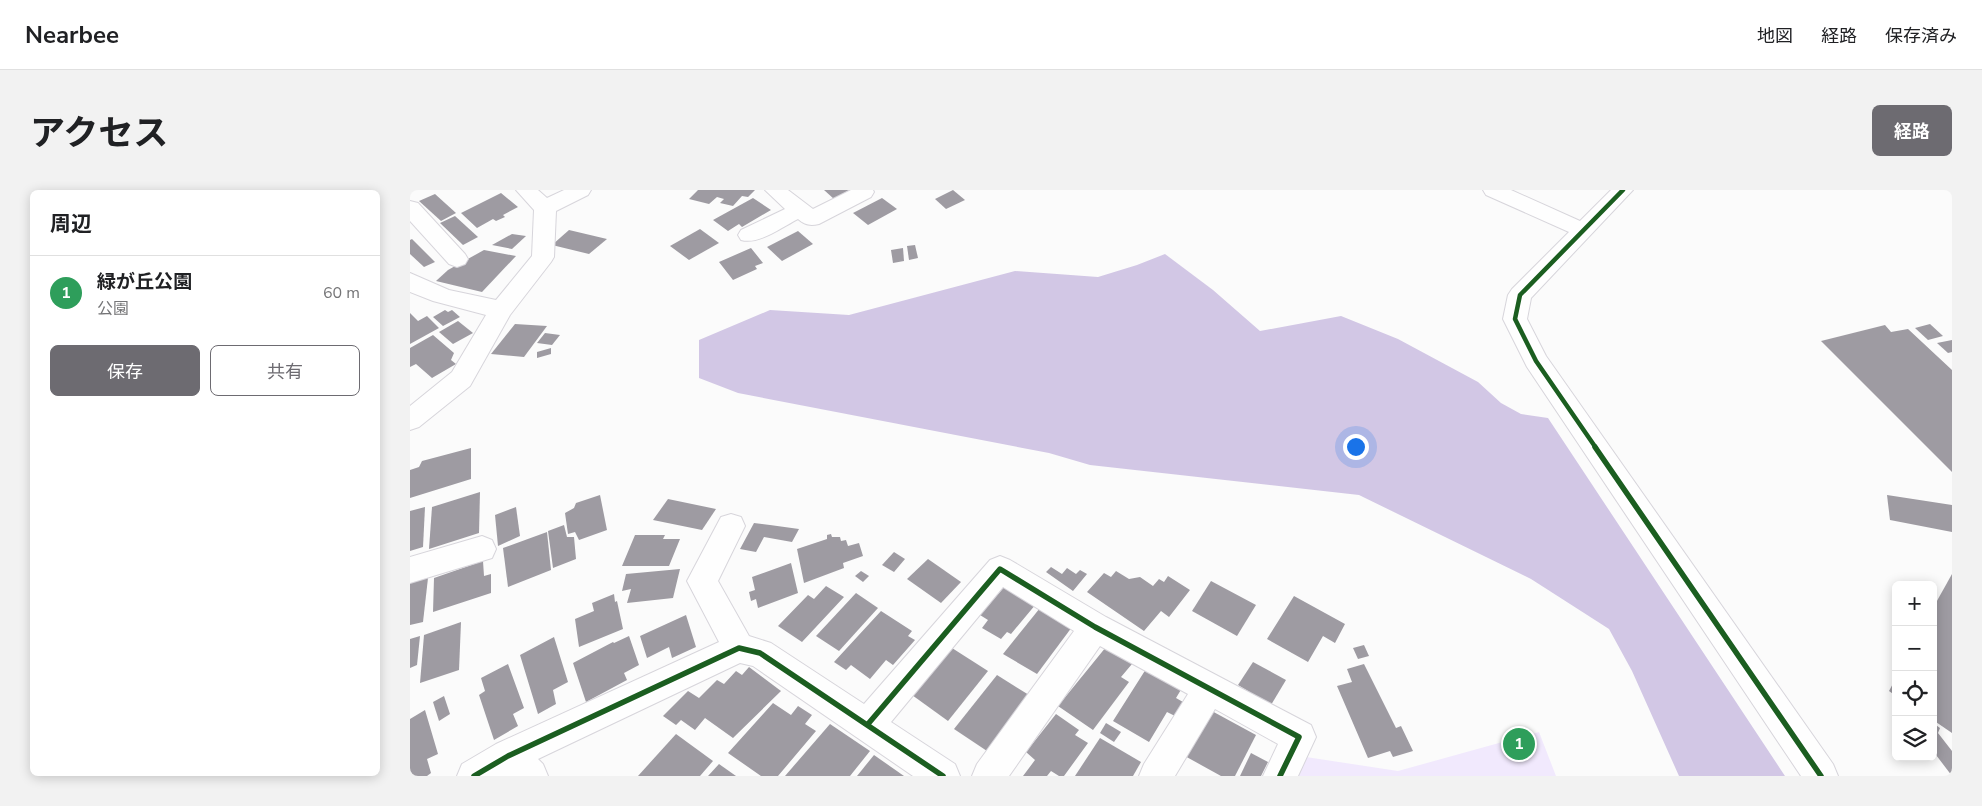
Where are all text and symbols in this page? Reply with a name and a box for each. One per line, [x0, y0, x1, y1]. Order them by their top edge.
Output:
text: Nearbee [25, 19, 119, 51]
text: 地図 [1757, 24, 1793, 48]
text: 経路 [1821, 24, 1857, 48]
text: 保存済み [1885, 24, 1957, 48]
button: 経路 [1872, 105, 1952, 156]
text: アクセス [30, 110, 168, 157]
text: 周辺 [50, 210, 92, 238]
text: 緑が丘公園 [97, 269, 192, 295]
text: 1 [61, 282, 71, 304]
text: 60 m [323, 282, 360, 304]
text: 公園 [97, 298, 129, 320]
button: 保存 [50, 345, 200, 396]
button: 共有 [210, 345, 360, 396]
your location [1343, 434, 1369, 460]
map controls [1892, 581, 1937, 761]
button: + [1892, 581, 1937, 626]
button: − [1892, 626, 1937, 671]
button: locate [1892, 671, 1937, 716]
button: layers [1892, 716, 1937, 761]
pin: 1 [1503, 725, 1535, 763]

